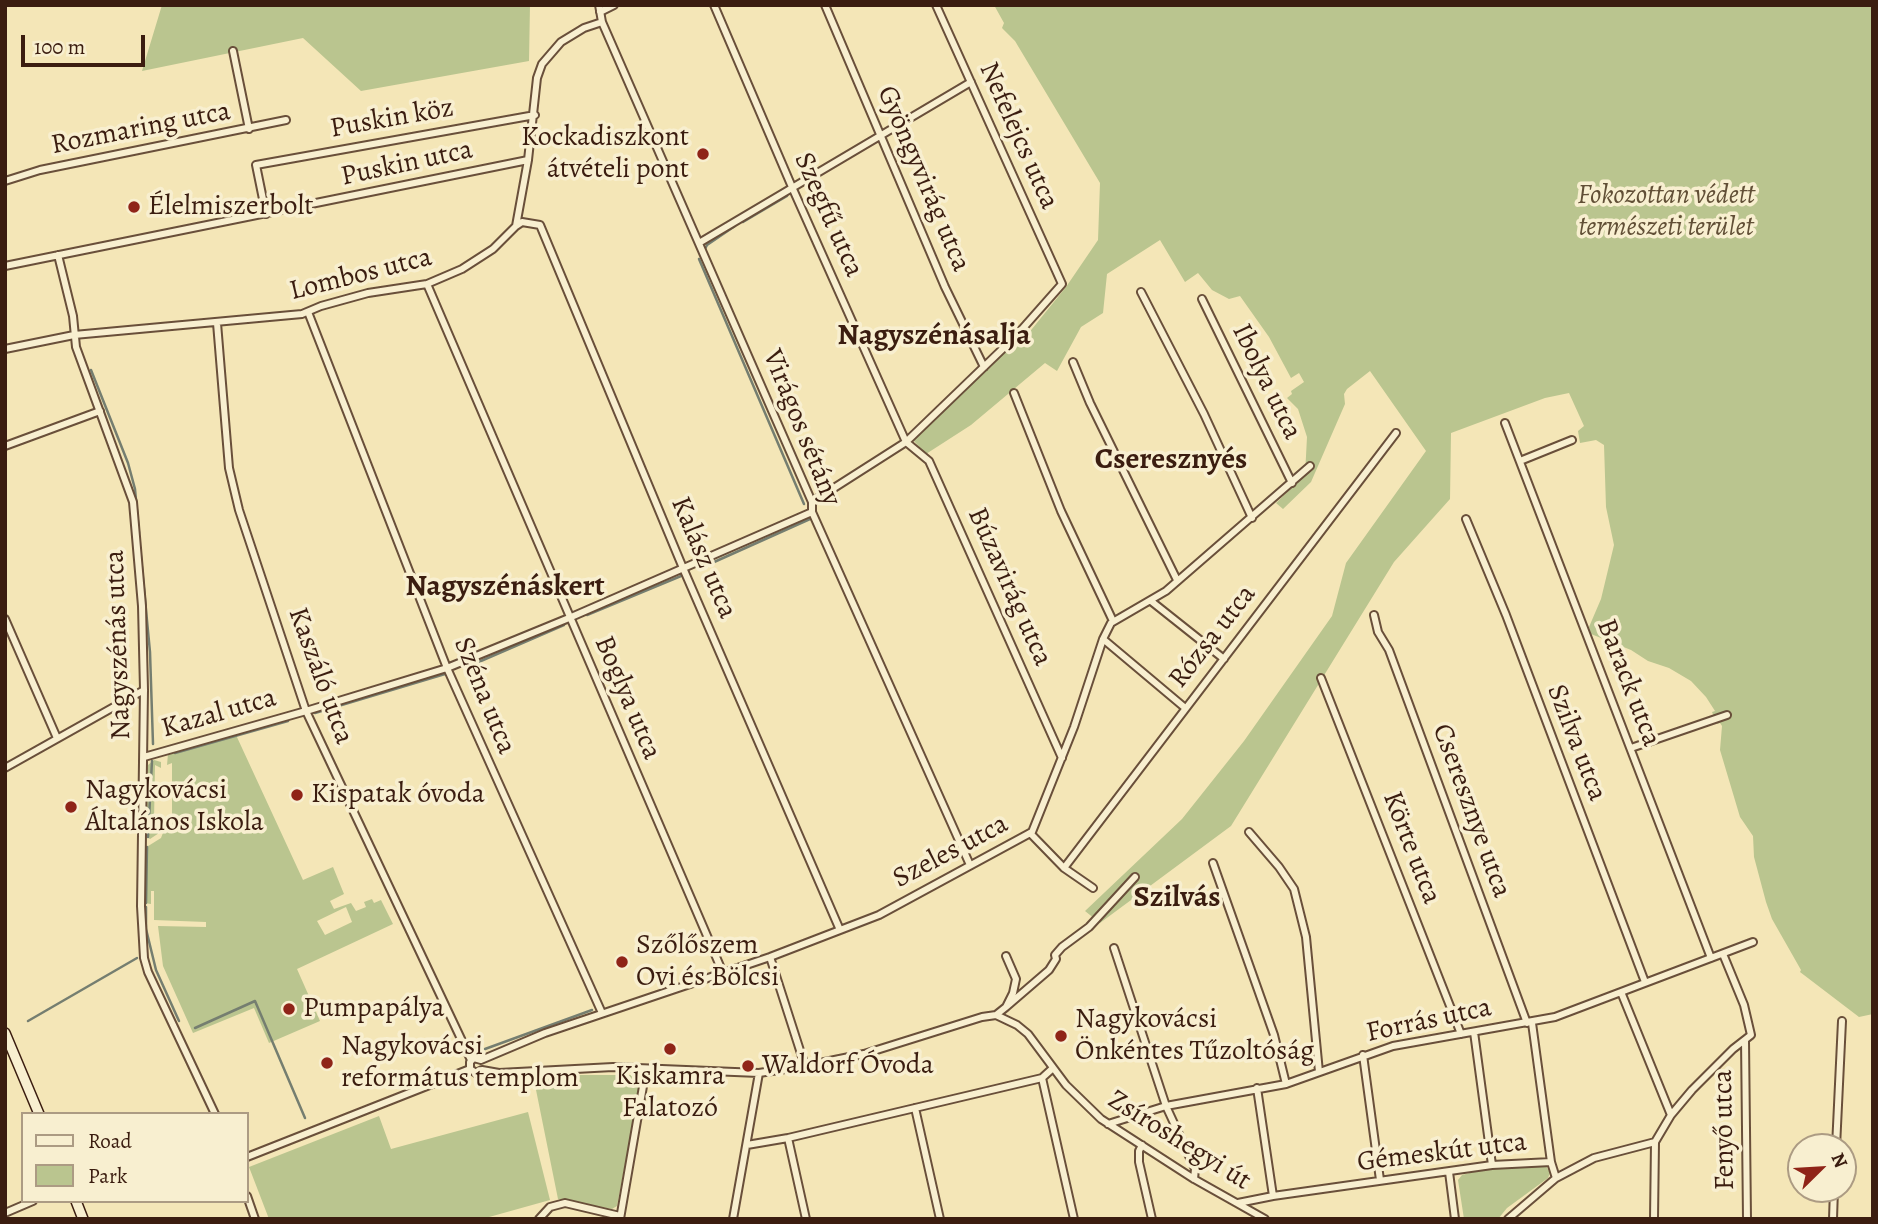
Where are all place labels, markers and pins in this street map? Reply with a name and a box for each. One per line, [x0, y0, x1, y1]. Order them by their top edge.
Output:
place label: Kockadiszkont átvételi pont [521, 121, 689, 187]
marker: Kockadiszkont átvételi pont [695, 146, 711, 162]
place label: Élelmiszerbolt [148, 190, 314, 224]
marker: Élelmiszerbolt [126, 199, 142, 215]
place label: Nagykovácsi Általános Iskola [85, 774, 264, 840]
place label: Kispatak óvoda [311, 778, 485, 812]
marker: Kispatak óvoda [289, 787, 305, 803]
marker: Nagykovácsi Általános Iskola [63, 799, 79, 815]
place label: Szőlőszem Ovi és Bölcsi [636, 929, 779, 995]
marker: Szőlőszem Ovi és Bölcsi [614, 954, 630, 970]
place label: Pumpapálya [303, 992, 444, 1026]
marker: Pumpapálya [281, 1001, 297, 1017]
place label: Nagykovácsi Önkéntes Tűzoltóság [1075, 1003, 1314, 1069]
marker: Nagykovácsi Önkéntes Tűzoltóság [1053, 1028, 1069, 1044]
place label: Nagykovácsi református templom [341, 1030, 579, 1096]
marker: Kiskamra Falatozó [662, 1041, 678, 1057]
place label: Waldorf Óvoda [762, 1049, 934, 1083]
marker: Nagykovácsi református templom [319, 1055, 335, 1071]
marker: Waldorf Óvoda [740, 1058, 756, 1074]
place label: Kiskamra Falatozó [615, 1060, 725, 1126]

